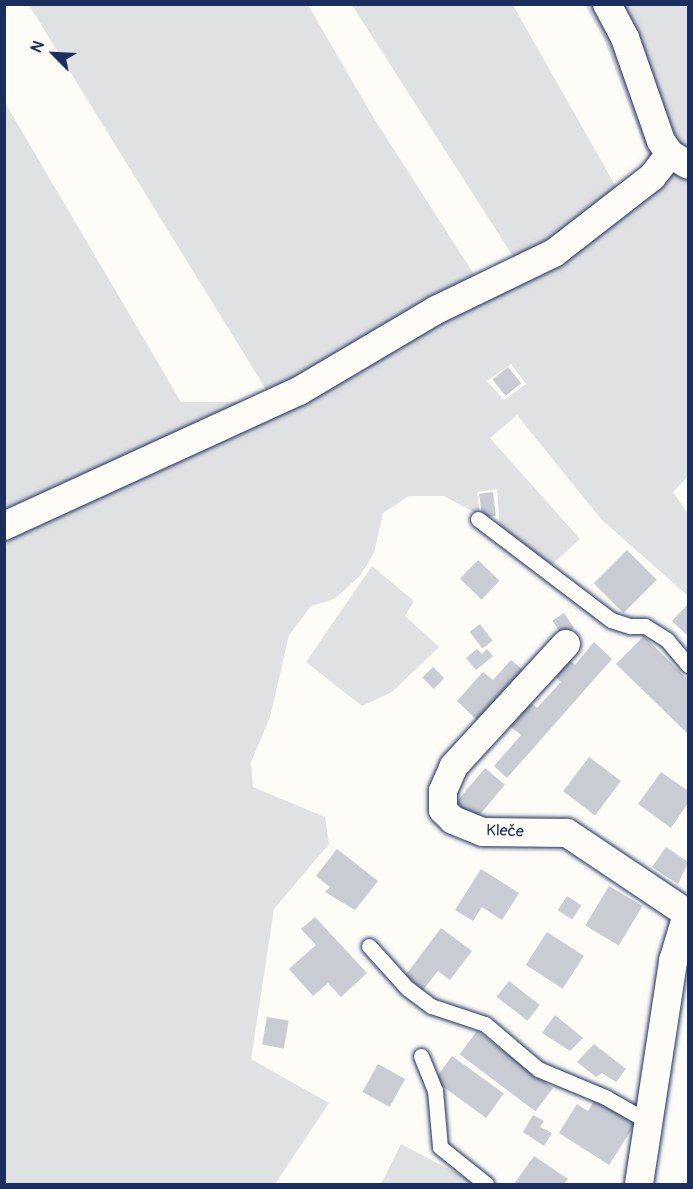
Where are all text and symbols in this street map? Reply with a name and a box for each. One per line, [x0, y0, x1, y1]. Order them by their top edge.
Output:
north arrow [24, 24, 84, 84]
text: N [26, 38, 49, 56]
street label: Kleče [486, 821, 524, 841]

